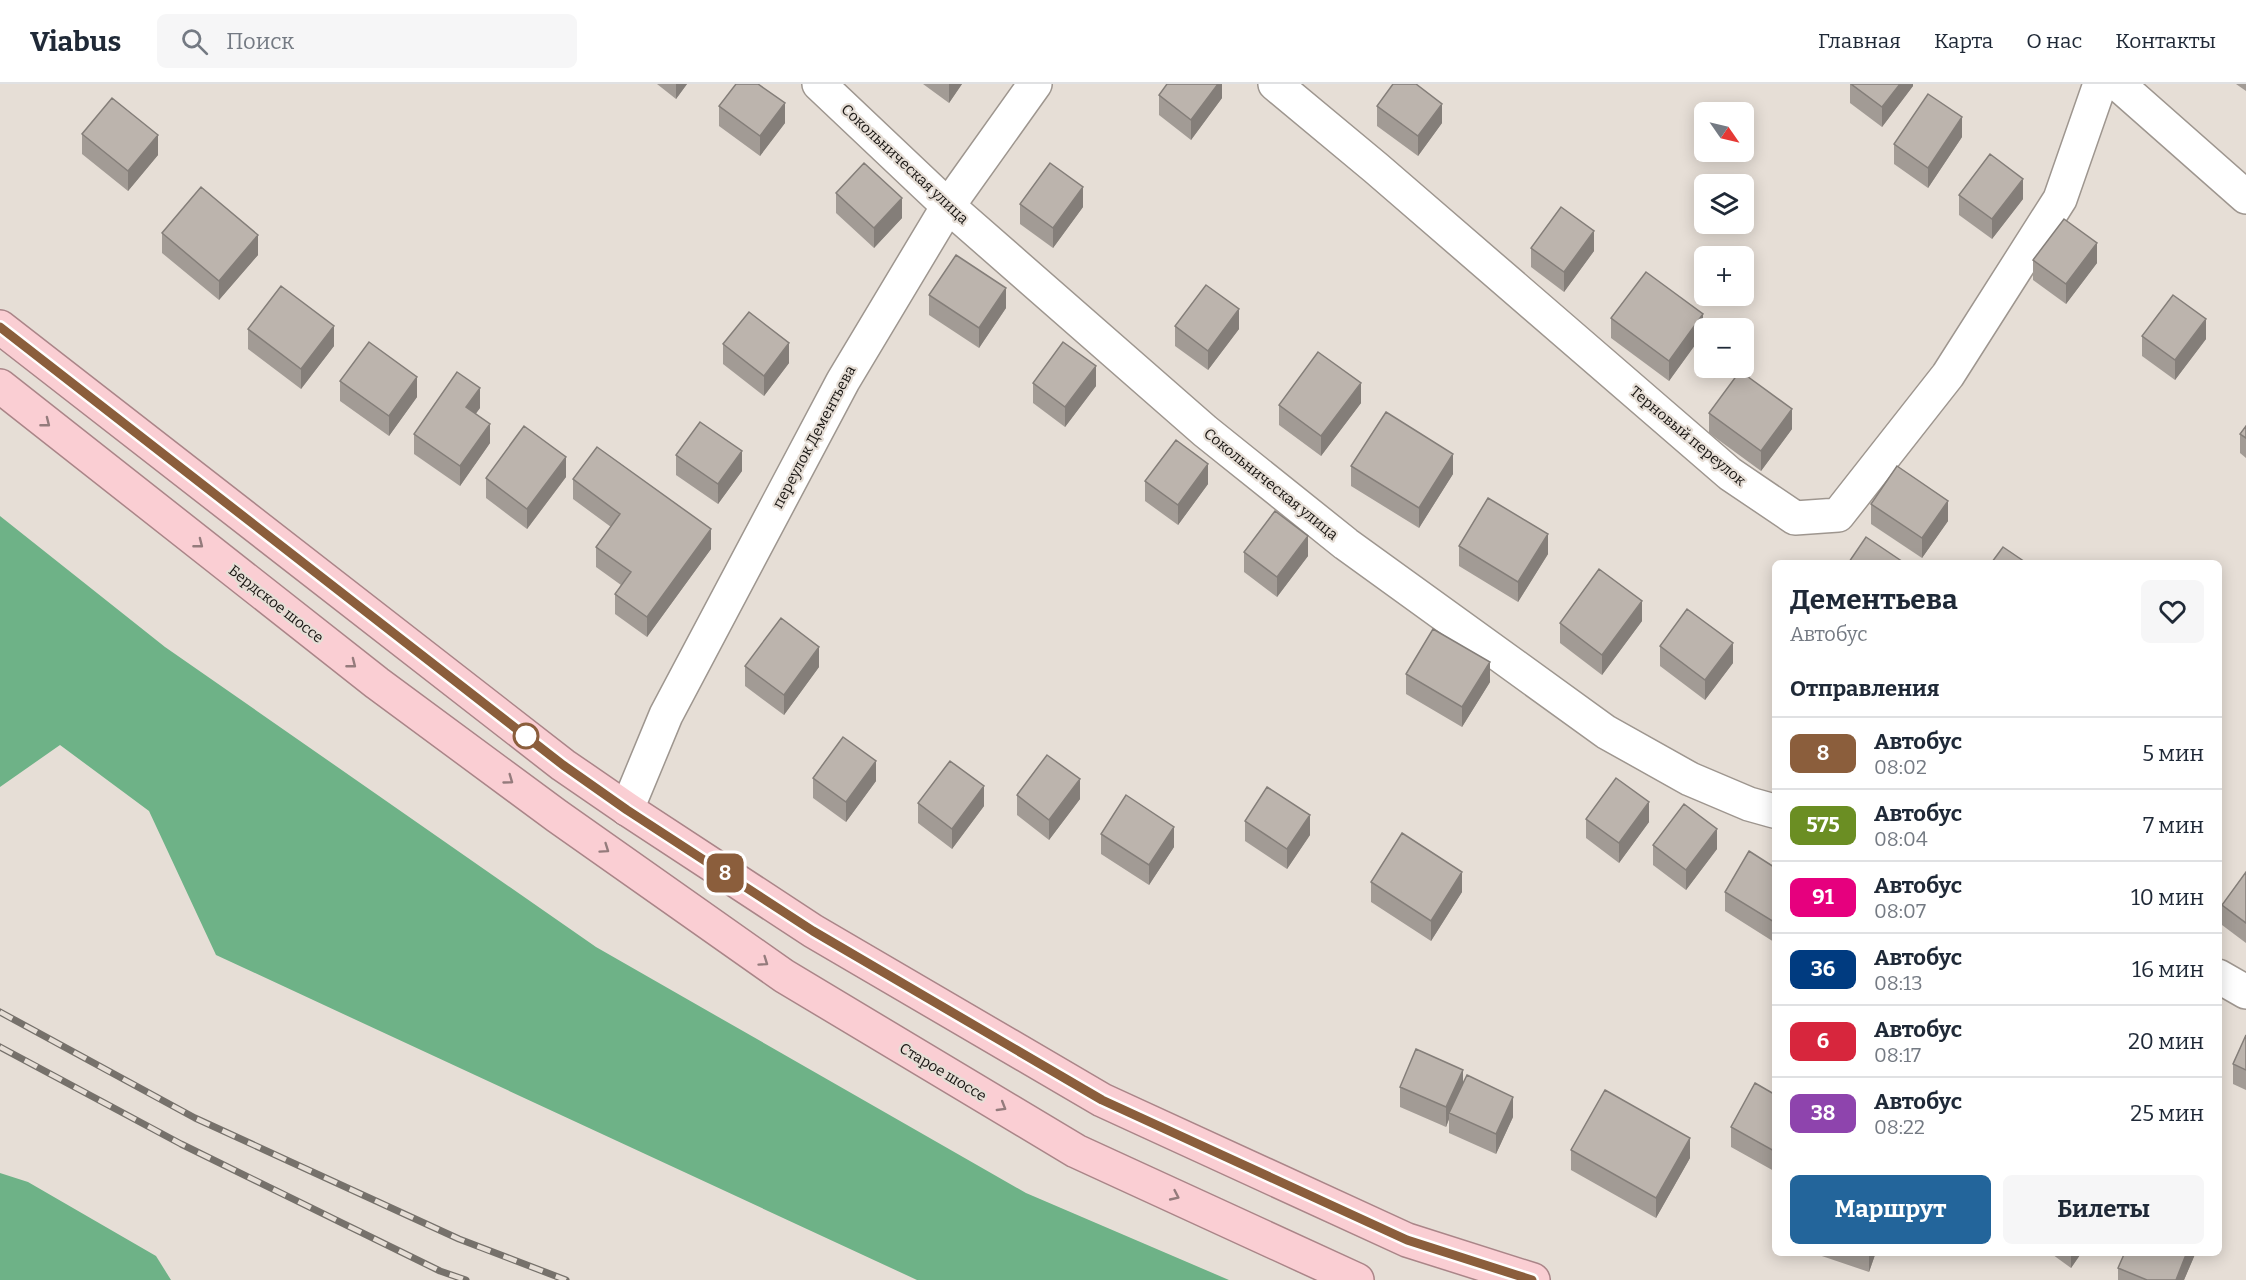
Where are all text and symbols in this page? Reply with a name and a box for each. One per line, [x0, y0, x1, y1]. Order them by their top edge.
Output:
search box [157, 14, 577, 68]
text: Viabus [30, 25, 121, 58]
icon: search [178, 25, 211, 58]
text: Поиск [226, 28, 294, 55]
text: Главная [1818, 28, 1901, 54]
text: Карта [1934, 28, 1993, 54]
text: О нас [2026, 28, 2082, 54]
text: Контакты [2115, 28, 2216, 54]
street label: Сокольническая улица [838, 100, 972, 228]
north arrow [1694, 102, 1754, 162]
map controls [1694, 102, 1754, 378]
button: layers [1694, 174, 1754, 234]
button: + [1694, 246, 1754, 306]
button: − [1694, 318, 1754, 378]
street label: переулок Дементьева [769, 362, 859, 512]
street label: Терновый переулок [1626, 382, 1750, 490]
one-way arrow [39, 415, 50, 426]
street label: Сокольническая улица [1200, 424, 1342, 544]
one-way arrow [192, 536, 203, 547]
street label: Бердское шоссе [225, 561, 327, 647]
button: heart [2141, 580, 2204, 643]
text: Дементьева [1790, 583, 1958, 616]
text: Автобус [1790, 622, 1868, 646]
one-way arrow [345, 657, 356, 668]
text: Отправления [1790, 675, 1940, 702]
unlabelled marker [513, 723, 539, 749]
text: Автобус [1874, 728, 1962, 755]
text: 8 [1817, 740, 1829, 766]
text: 5 мин [2142, 740, 2204, 767]
text: 08:02 [1874, 755, 1927, 779]
one-way arrow [502, 773, 513, 784]
text: Автобус [1874, 800, 1962, 827]
text: 575 [1806, 812, 1840, 838]
text: 7 мин [2143, 812, 2204, 839]
text: 08:04 [1874, 827, 1928, 851]
one-way arrow [598, 842, 609, 853]
line badge: 8 [706, 854, 744, 892]
text: 8 [719, 860, 731, 886]
text: Автобус [1874, 872, 1962, 899]
text: 91 [1812, 884, 1834, 910]
text: 10 мин [2131, 884, 2204, 911]
text: 08:07 [1874, 899, 1926, 923]
text: Автобус [1874, 944, 1962, 971]
one-way arrow [757, 955, 768, 966]
text: 36 [1811, 956, 1835, 982]
text: 16 мин [2132, 956, 2204, 983]
text: 08:13 [1874, 971, 1923, 995]
text: Автобус [1874, 1016, 1962, 1043]
text: 6 [1817, 1028, 1829, 1054]
text: 20 мин [2128, 1028, 2204, 1055]
street label: Старое шоссе [896, 1039, 990, 1105]
text: 08:17 [1874, 1043, 1921, 1067]
text: Автобус [1874, 1088, 1962, 1115]
one-way arrow [996, 1099, 1006, 1111]
text: 38 [1811, 1100, 1835, 1126]
text: 25 мин [2130, 1100, 2204, 1127]
text: 08:22 [1874, 1115, 1925, 1139]
button: Маршрут [1790, 1175, 1991, 1244]
button: Билеты [2003, 1175, 2204, 1244]
one-way arrow [1169, 1189, 1180, 1201]

